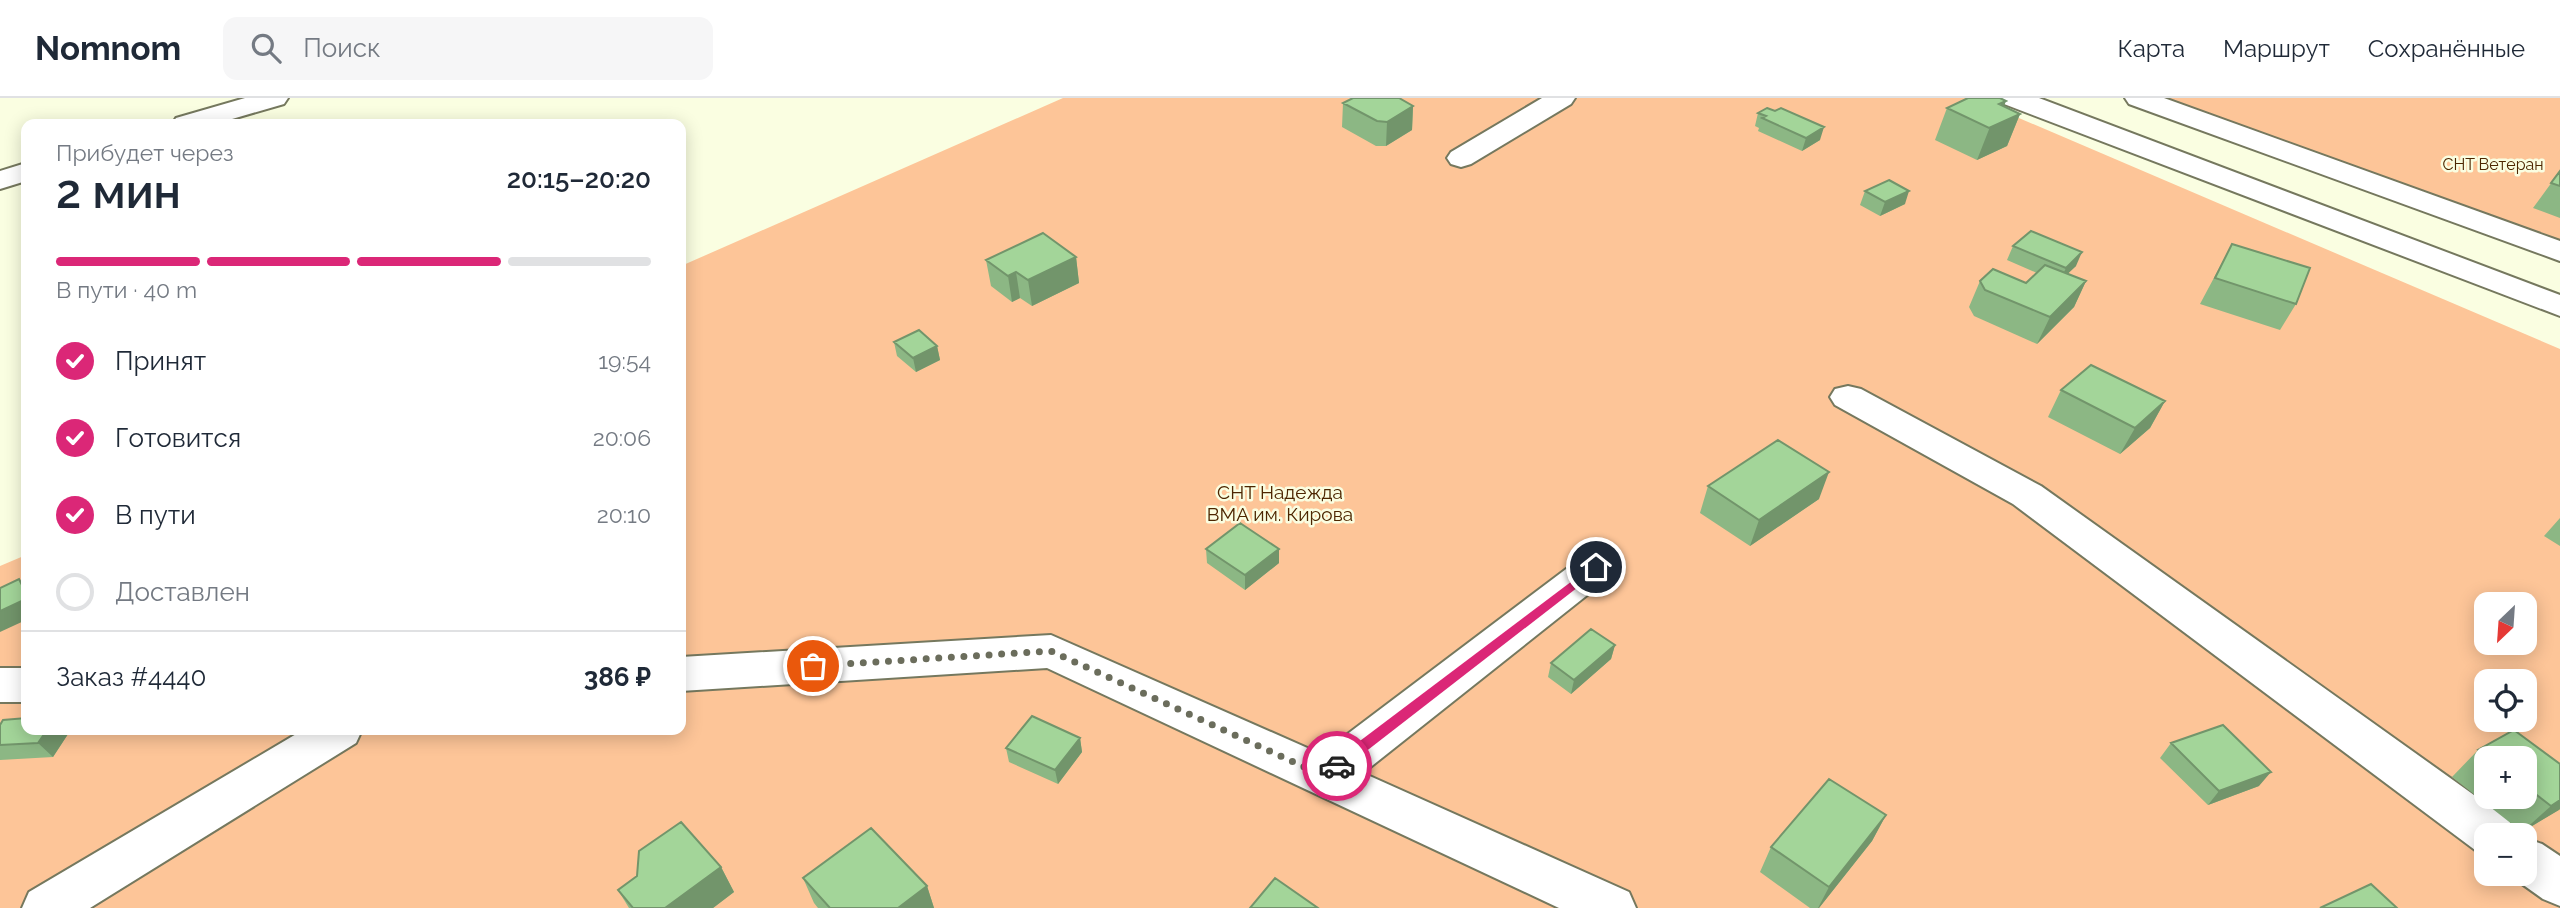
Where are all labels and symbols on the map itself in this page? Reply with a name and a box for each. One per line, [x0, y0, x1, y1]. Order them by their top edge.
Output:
park label: СНТ Ветеран [2442, 155, 2544, 174]
park label: СНТ Надежда ВМА им. Кирова [1207, 481, 1353, 525]
pin [1566, 537, 1626, 597]
north arrow [2474, 592, 2538, 654]
pin [783, 636, 843, 696]
courier [1302, 731, 1372, 801]

